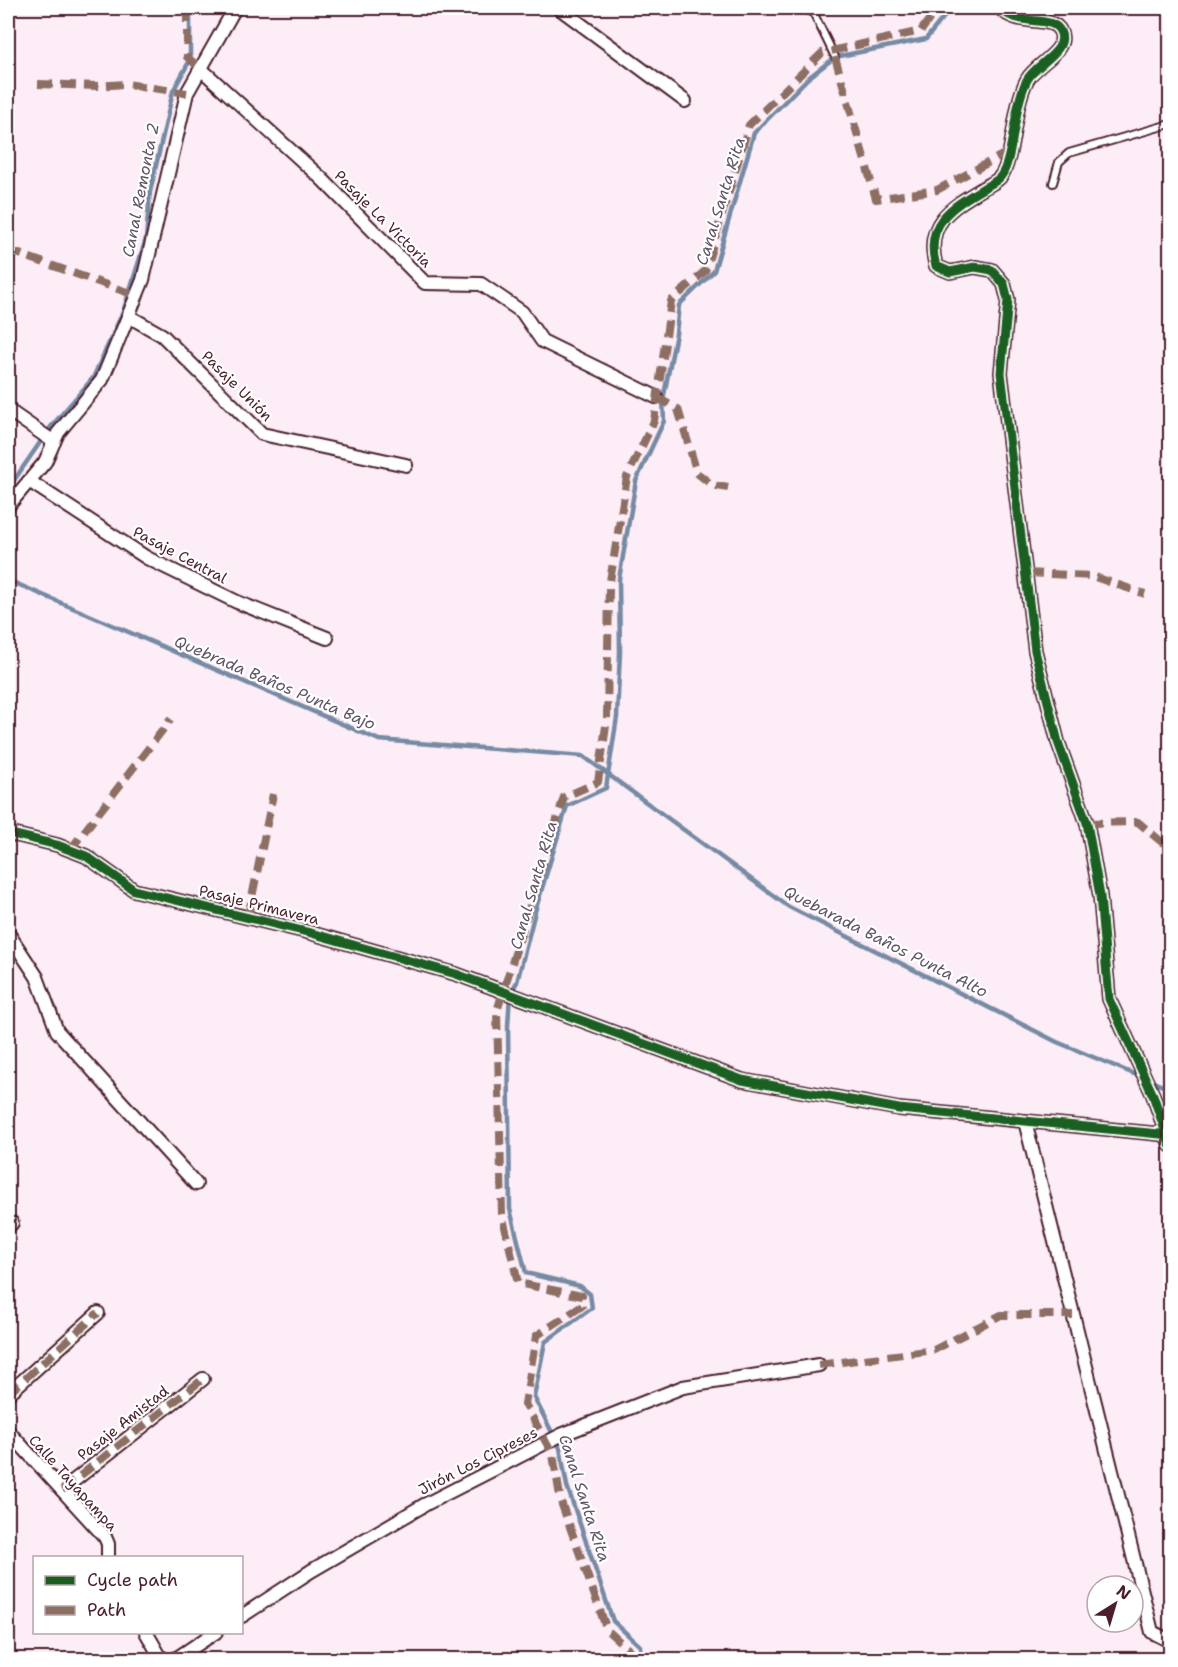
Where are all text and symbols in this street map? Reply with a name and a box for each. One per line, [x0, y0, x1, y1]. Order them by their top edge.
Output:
water label: Canal Remonta 2 [117, 121, 164, 259]
water label: Canal Santa Rita [691, 135, 750, 268]
street label: Pasaje La Victoria [330, 166, 436, 272]
street label: Pasaje Unión [197, 346, 277, 426]
street label: Pasaje Central [129, 522, 231, 588]
water label: Quebrada Baños Punta Bajo [171, 630, 379, 735]
water label: Canal Santa Rita [505, 818, 562, 952]
street label: Pasaje Primavera [197, 880, 322, 930]
water label: Quebarada Baños Punta Alto [780, 881, 992, 1002]
street label: Pasaje Amistad [73, 1381, 173, 1465]
street label: Jirón Los Cipreses [415, 1422, 541, 1500]
street label: Calle Tayapampa [24, 1430, 122, 1536]
water label: Canal Santa Rita [554, 1432, 615, 1565]
legend [33, 1556, 243, 1634]
text: Cycle path [87, 1568, 178, 1592]
north arrow [1085, 1574, 1145, 1634]
text: N [1112, 1580, 1135, 1605]
text: Path [87, 1598, 126, 1622]

